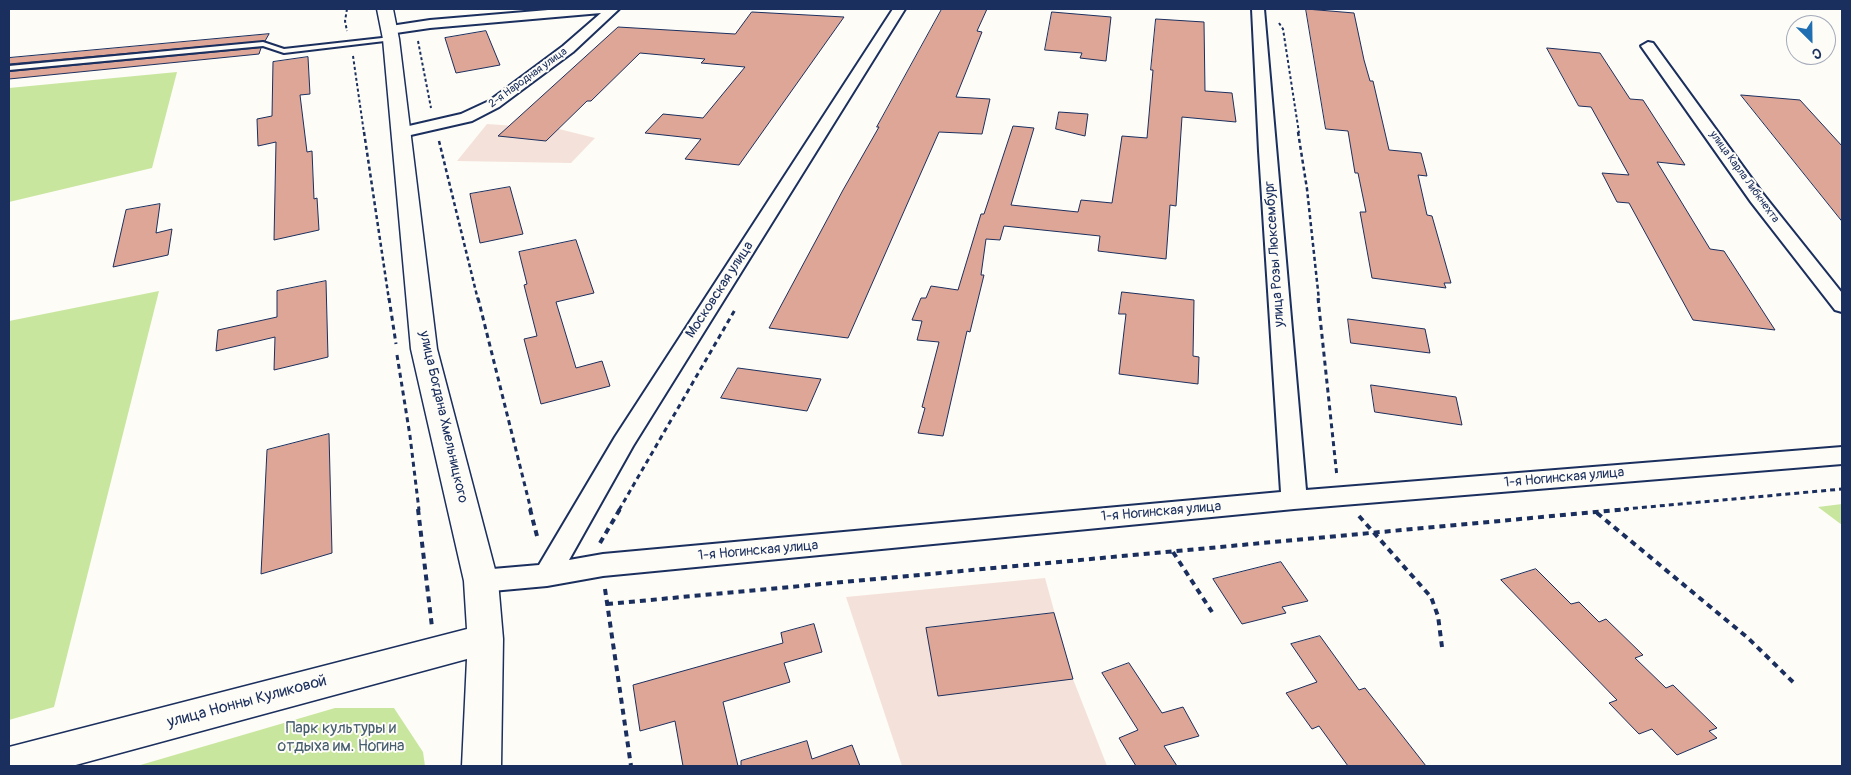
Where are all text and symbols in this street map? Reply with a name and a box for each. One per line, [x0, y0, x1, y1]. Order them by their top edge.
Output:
north arrow [1786, 15, 1836, 65]
text: С [1809, 44, 1824, 63]
street label: 2-я Народная улица [486, 45, 570, 111]
street label: улица Карла Либкнехта [1706, 129, 1782, 225]
street label: улица Розы Люксембург [1262, 180, 1288, 328]
street label: Московская улица [683, 239, 757, 341]
street label: улица Богдана Хмельницкого [415, 329, 471, 505]
street label: 1-я Ногинская улица [1503, 464, 1625, 492]
street label: 1-я Ногинская улица [1100, 498, 1222, 526]
street label: 1-я Ногинская улица [697, 537, 819, 565]
street label: улица Нонны Куликовой [165, 671, 329, 733]
park label: Парк культуры и отдыха им. Ногина [278, 719, 404, 757]

